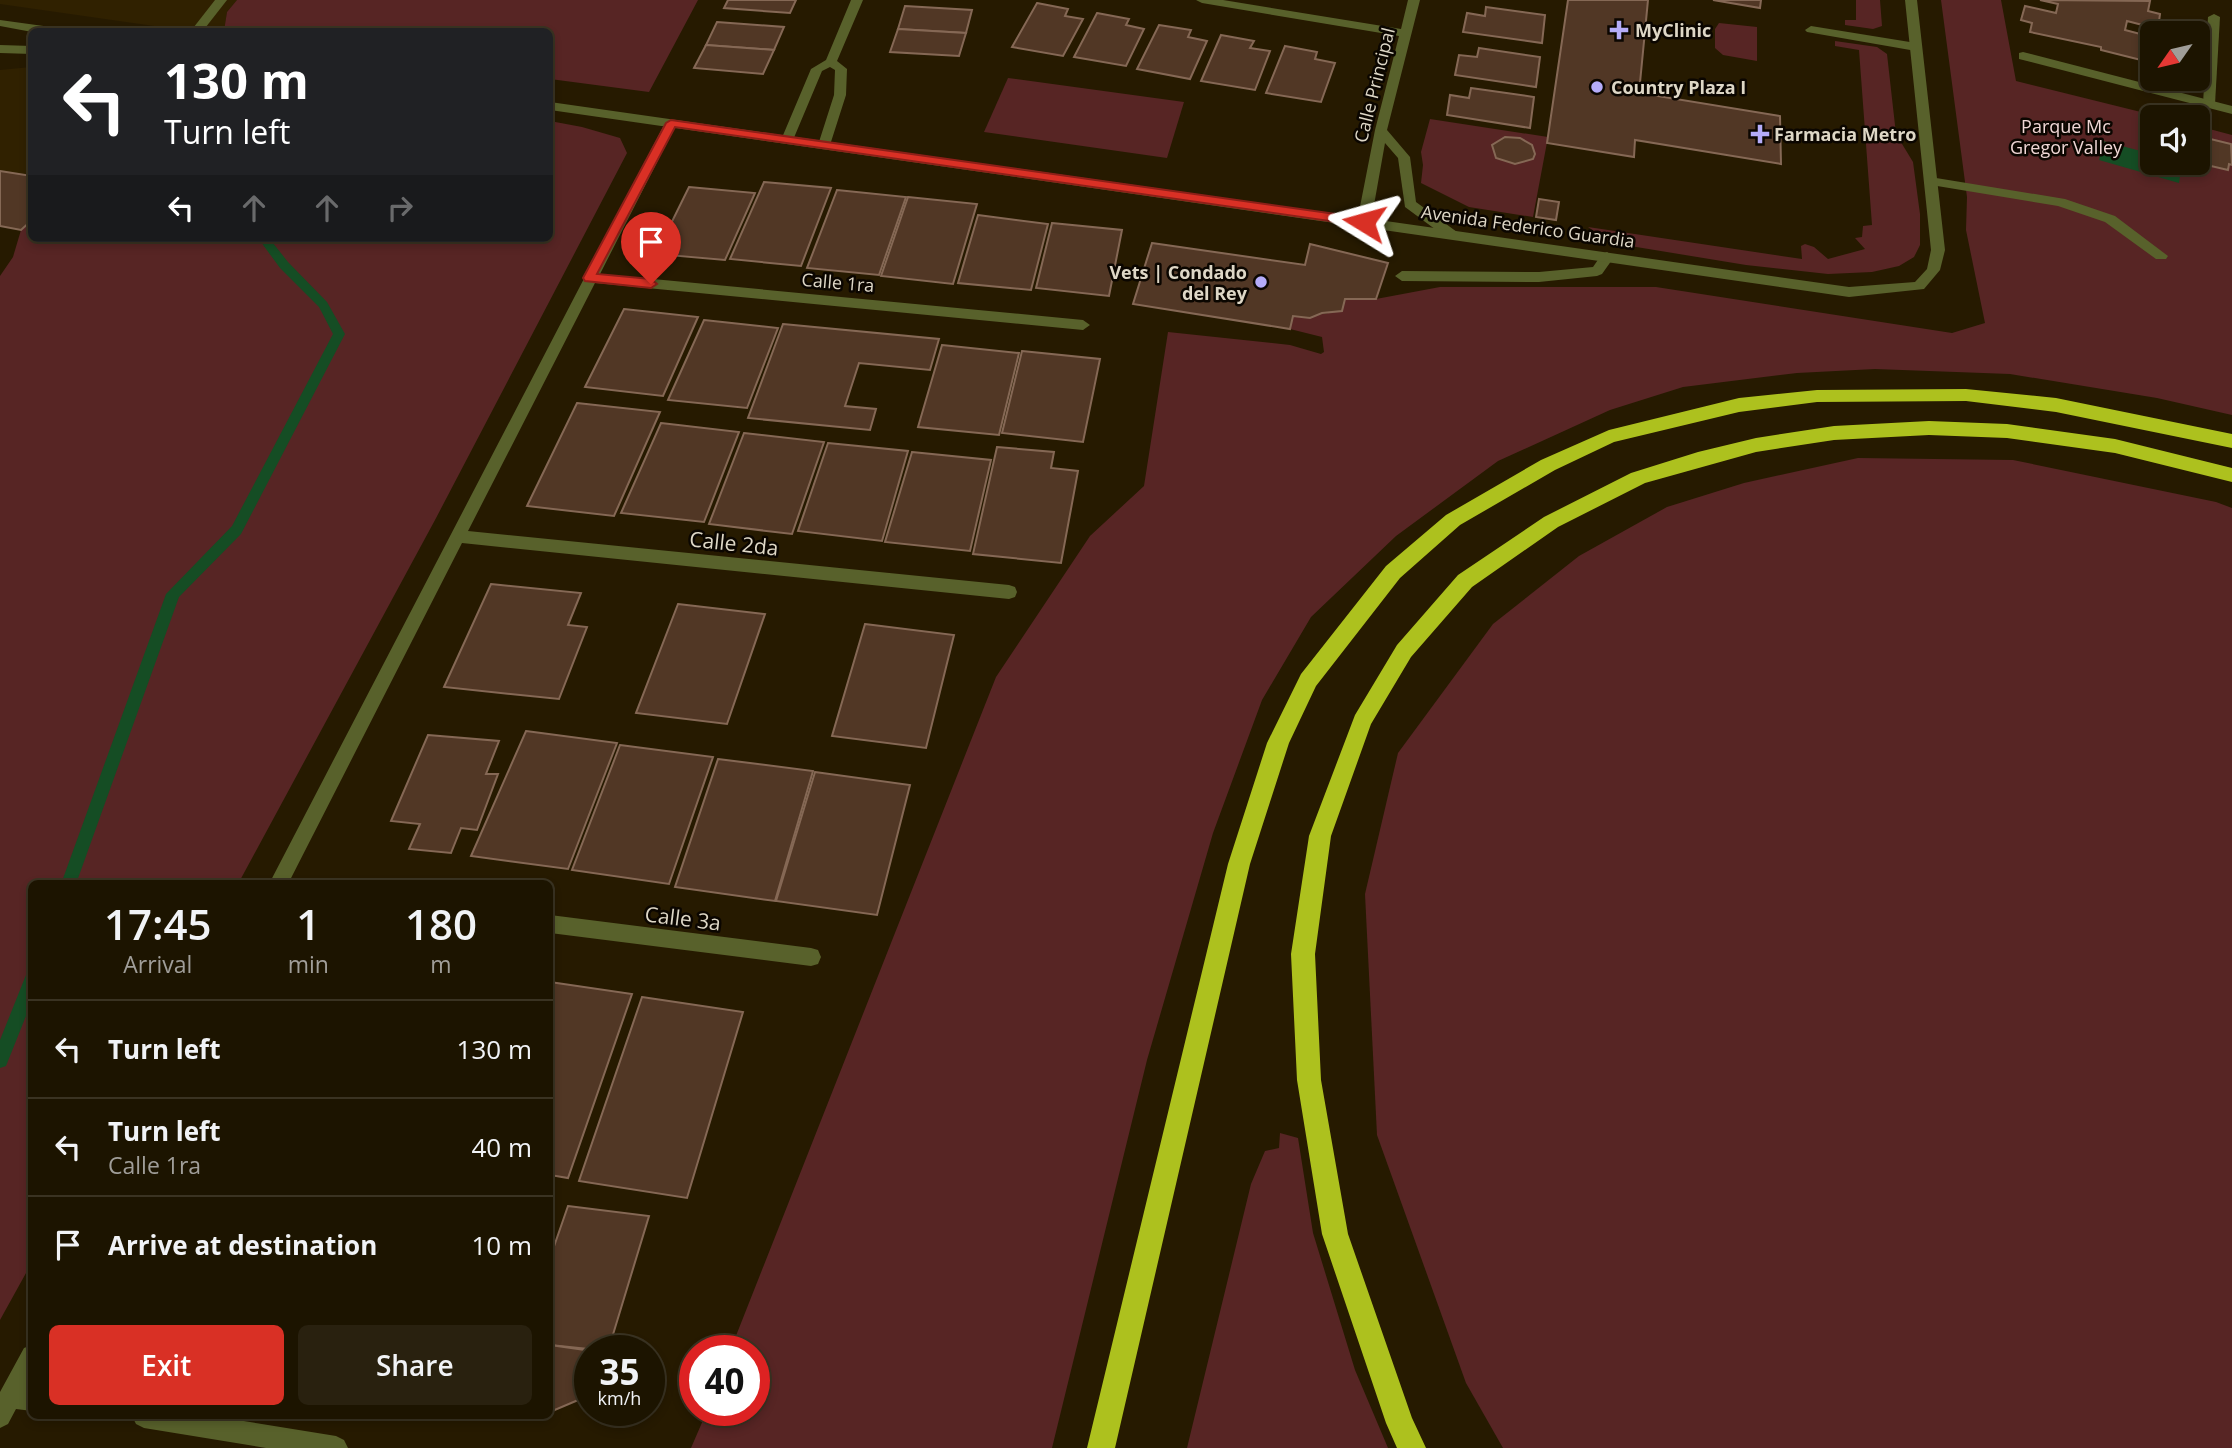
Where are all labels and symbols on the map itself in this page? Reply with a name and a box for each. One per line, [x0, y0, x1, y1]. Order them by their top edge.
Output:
place label: MyClinic [1635, 18, 1711, 42]
marker: MyClinic [1609, 20, 1629, 40]
north arrow [2140, 21, 2210, 91]
street label: Calle Principal [1348, 25, 1400, 145]
place label: Country Plaza I [1611, 75, 1746, 99]
marker: Country Plaza I [1589, 79, 1605, 95]
park label: Parque Mc Gregor Valley [2010, 114, 2123, 159]
place label: Farmacia Metro [1774, 122, 1917, 146]
marker: Farmacia Metro [1752, 126, 1768, 142]
position arrow [1327, 185, 1401, 259]
street label: Avenida Federico Guardia [1420, 199, 1636, 253]
pin [621, 212, 681, 284]
place label: Vets | Condado del Rey [1109, 260, 1248, 305]
street label: Calle 1ra [801, 267, 875, 297]
marker: Vets | Condado del Rey [1253, 274, 1269, 290]
street label: Calle 2da [688, 524, 780, 562]
street label: Calle 3a [643, 899, 723, 937]
speed limit sign: 40 [679, 1335, 770, 1426]

